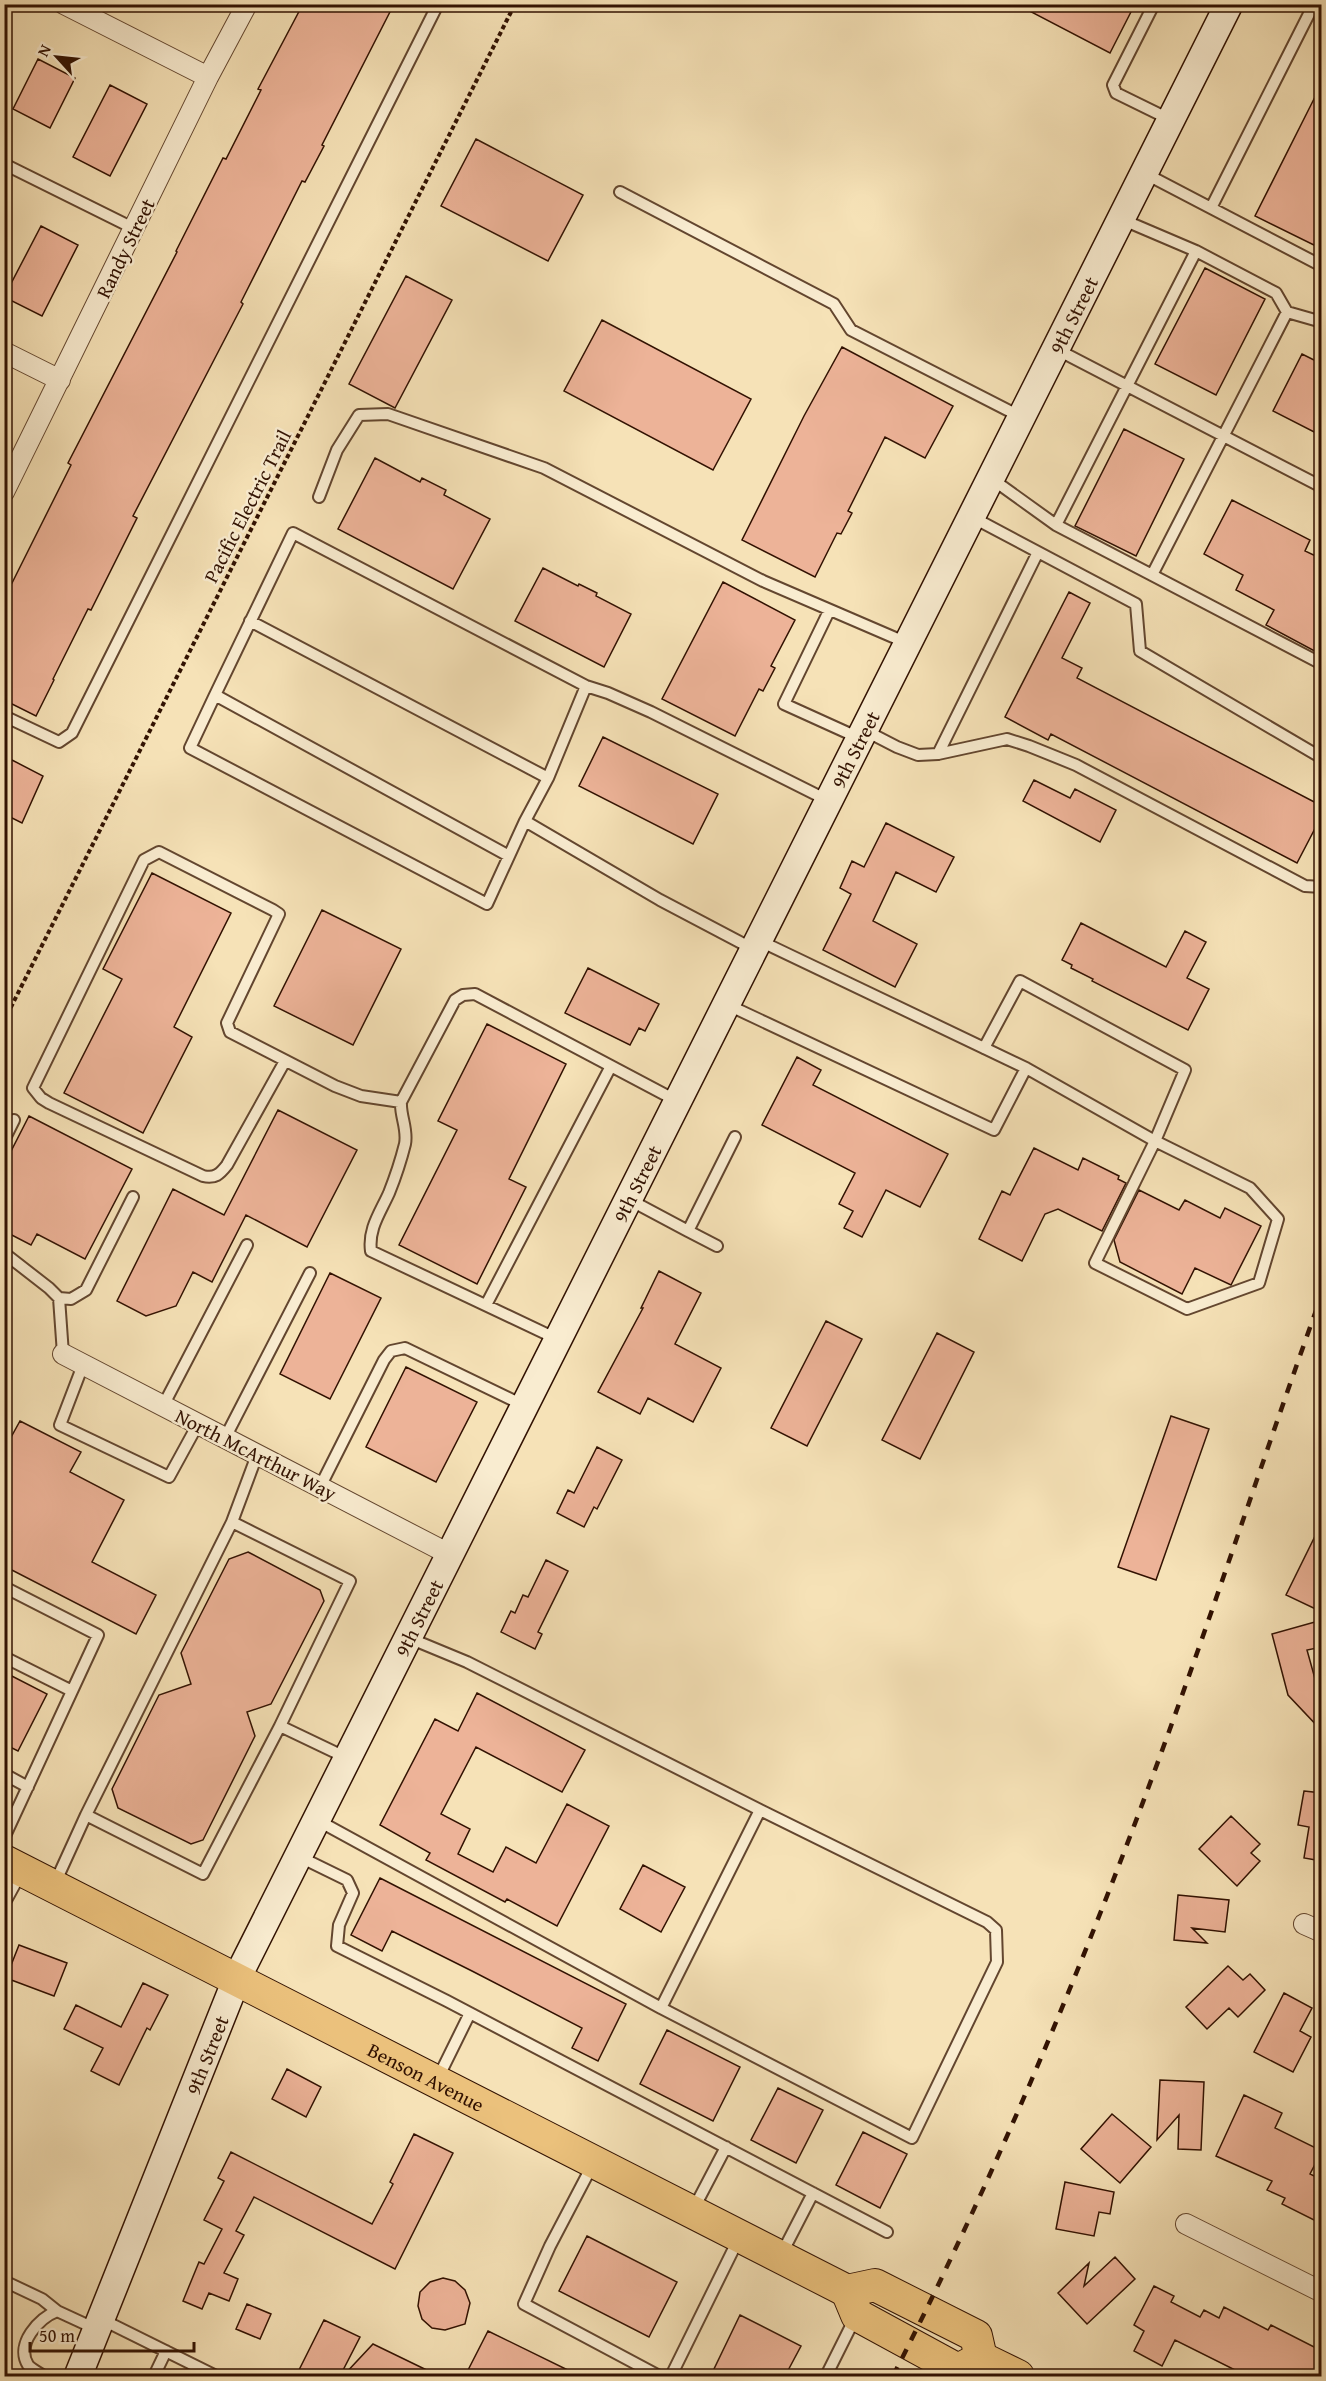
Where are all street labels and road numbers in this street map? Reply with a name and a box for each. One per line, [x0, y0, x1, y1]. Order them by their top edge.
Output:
street label: Randy Street [88, 193, 162, 303]
street label: 9th Street [1041, 271, 1104, 358]
street label: Pacific Electric Trail [196, 424, 298, 587]
street label: 9th Street [823, 705, 886, 793]
street label: 9th Street [605, 1140, 668, 1227]
street label: North McArthur Way [170, 1401, 342, 1507]
street label: 9th Street [387, 1574, 450, 1661]
street label: 9th Street [178, 2011, 235, 2099]
street label: Benson Avenue [363, 2035, 490, 2118]

